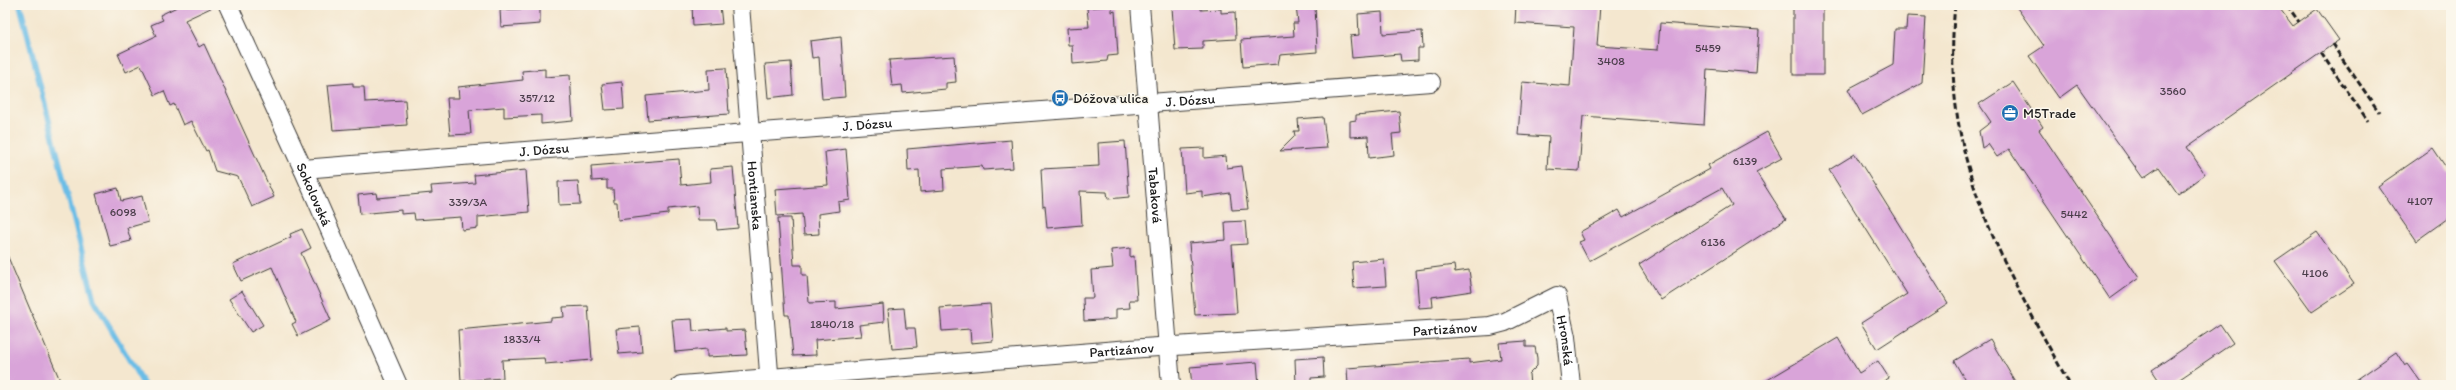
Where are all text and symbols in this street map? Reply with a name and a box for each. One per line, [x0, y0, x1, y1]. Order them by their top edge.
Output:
house number: 5459 [1695, 41, 1721, 55]
house number: 3408 [1597, 54, 1625, 68]
house number: 3560 [2160, 84, 2186, 98]
bus stop icon: Dóžova ulica [1050, 88, 1070, 108]
place label: Dóžova ulica [1073, 90, 1148, 107]
street label: J. Dózsu [1165, 90, 1216, 110]
house number: 357/12 [519, 91, 556, 105]
office icon: M5Trade [2000, 103, 2020, 123]
place label: M5Trade [2023, 105, 2077, 122]
street label: J. Dózsu [842, 114, 893, 134]
street label: J. Dózsu [519, 139, 570, 160]
house number: 6139 [1733, 154, 1757, 168]
street label: Sokolovská [293, 160, 336, 229]
street label: Hontianska [744, 160, 766, 231]
street label: Tabaková [1145, 167, 1166, 225]
house number: 4107 [2407, 194, 2433, 208]
house number: 339/3A [449, 195, 488, 209]
house number: 6098 [110, 205, 137, 219]
house number: 5442 [2060, 207, 2088, 221]
house number: 6136 [1701, 235, 1725, 249]
house number: 4106 [2302, 266, 2328, 280]
street label: Hronská [1553, 313, 1577, 367]
house number: 1840/18 [810, 317, 854, 331]
street label: Partizánov [1412, 318, 1478, 339]
house number: 1833/4 [503, 332, 541, 346]
street label: Partizánov [1089, 339, 1155, 361]

